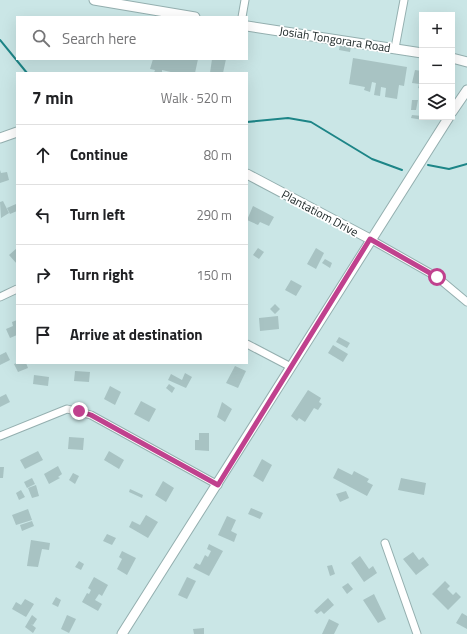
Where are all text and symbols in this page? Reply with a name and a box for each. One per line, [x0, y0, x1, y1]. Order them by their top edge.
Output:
map controls [419, 12, 455, 120]
button: + [419, 12, 455, 48]
search box [16, 16, 248, 60]
street label: Josiah Tongorara Road [278, 21, 392, 57]
icon: search [30, 27, 52, 49]
text: Search here [62, 27, 136, 50]
button: − [419, 48, 455, 84]
button: layers [419, 84, 455, 120]
text: 7 min [32, 85, 73, 111]
text: Walk · 520 m [161, 88, 232, 108]
text: Continue [70, 143, 128, 166]
icon: ahead [32, 144, 54, 166]
text: 80 m [204, 145, 232, 165]
street label: Plantatiom Drive [278, 185, 362, 241]
text: Turn left [70, 203, 125, 226]
icon: left [32, 204, 54, 226]
text: 290 m [196, 205, 232, 225]
text: Turn right [70, 263, 134, 286]
icon: right [32, 264, 54, 286]
text: 150 m [196, 265, 232, 285]
route start [428, 268, 446, 286]
text: Arrive at destination [70, 323, 203, 346]
icon: arrive [32, 324, 54, 346]
route end [70, 402, 88, 420]

